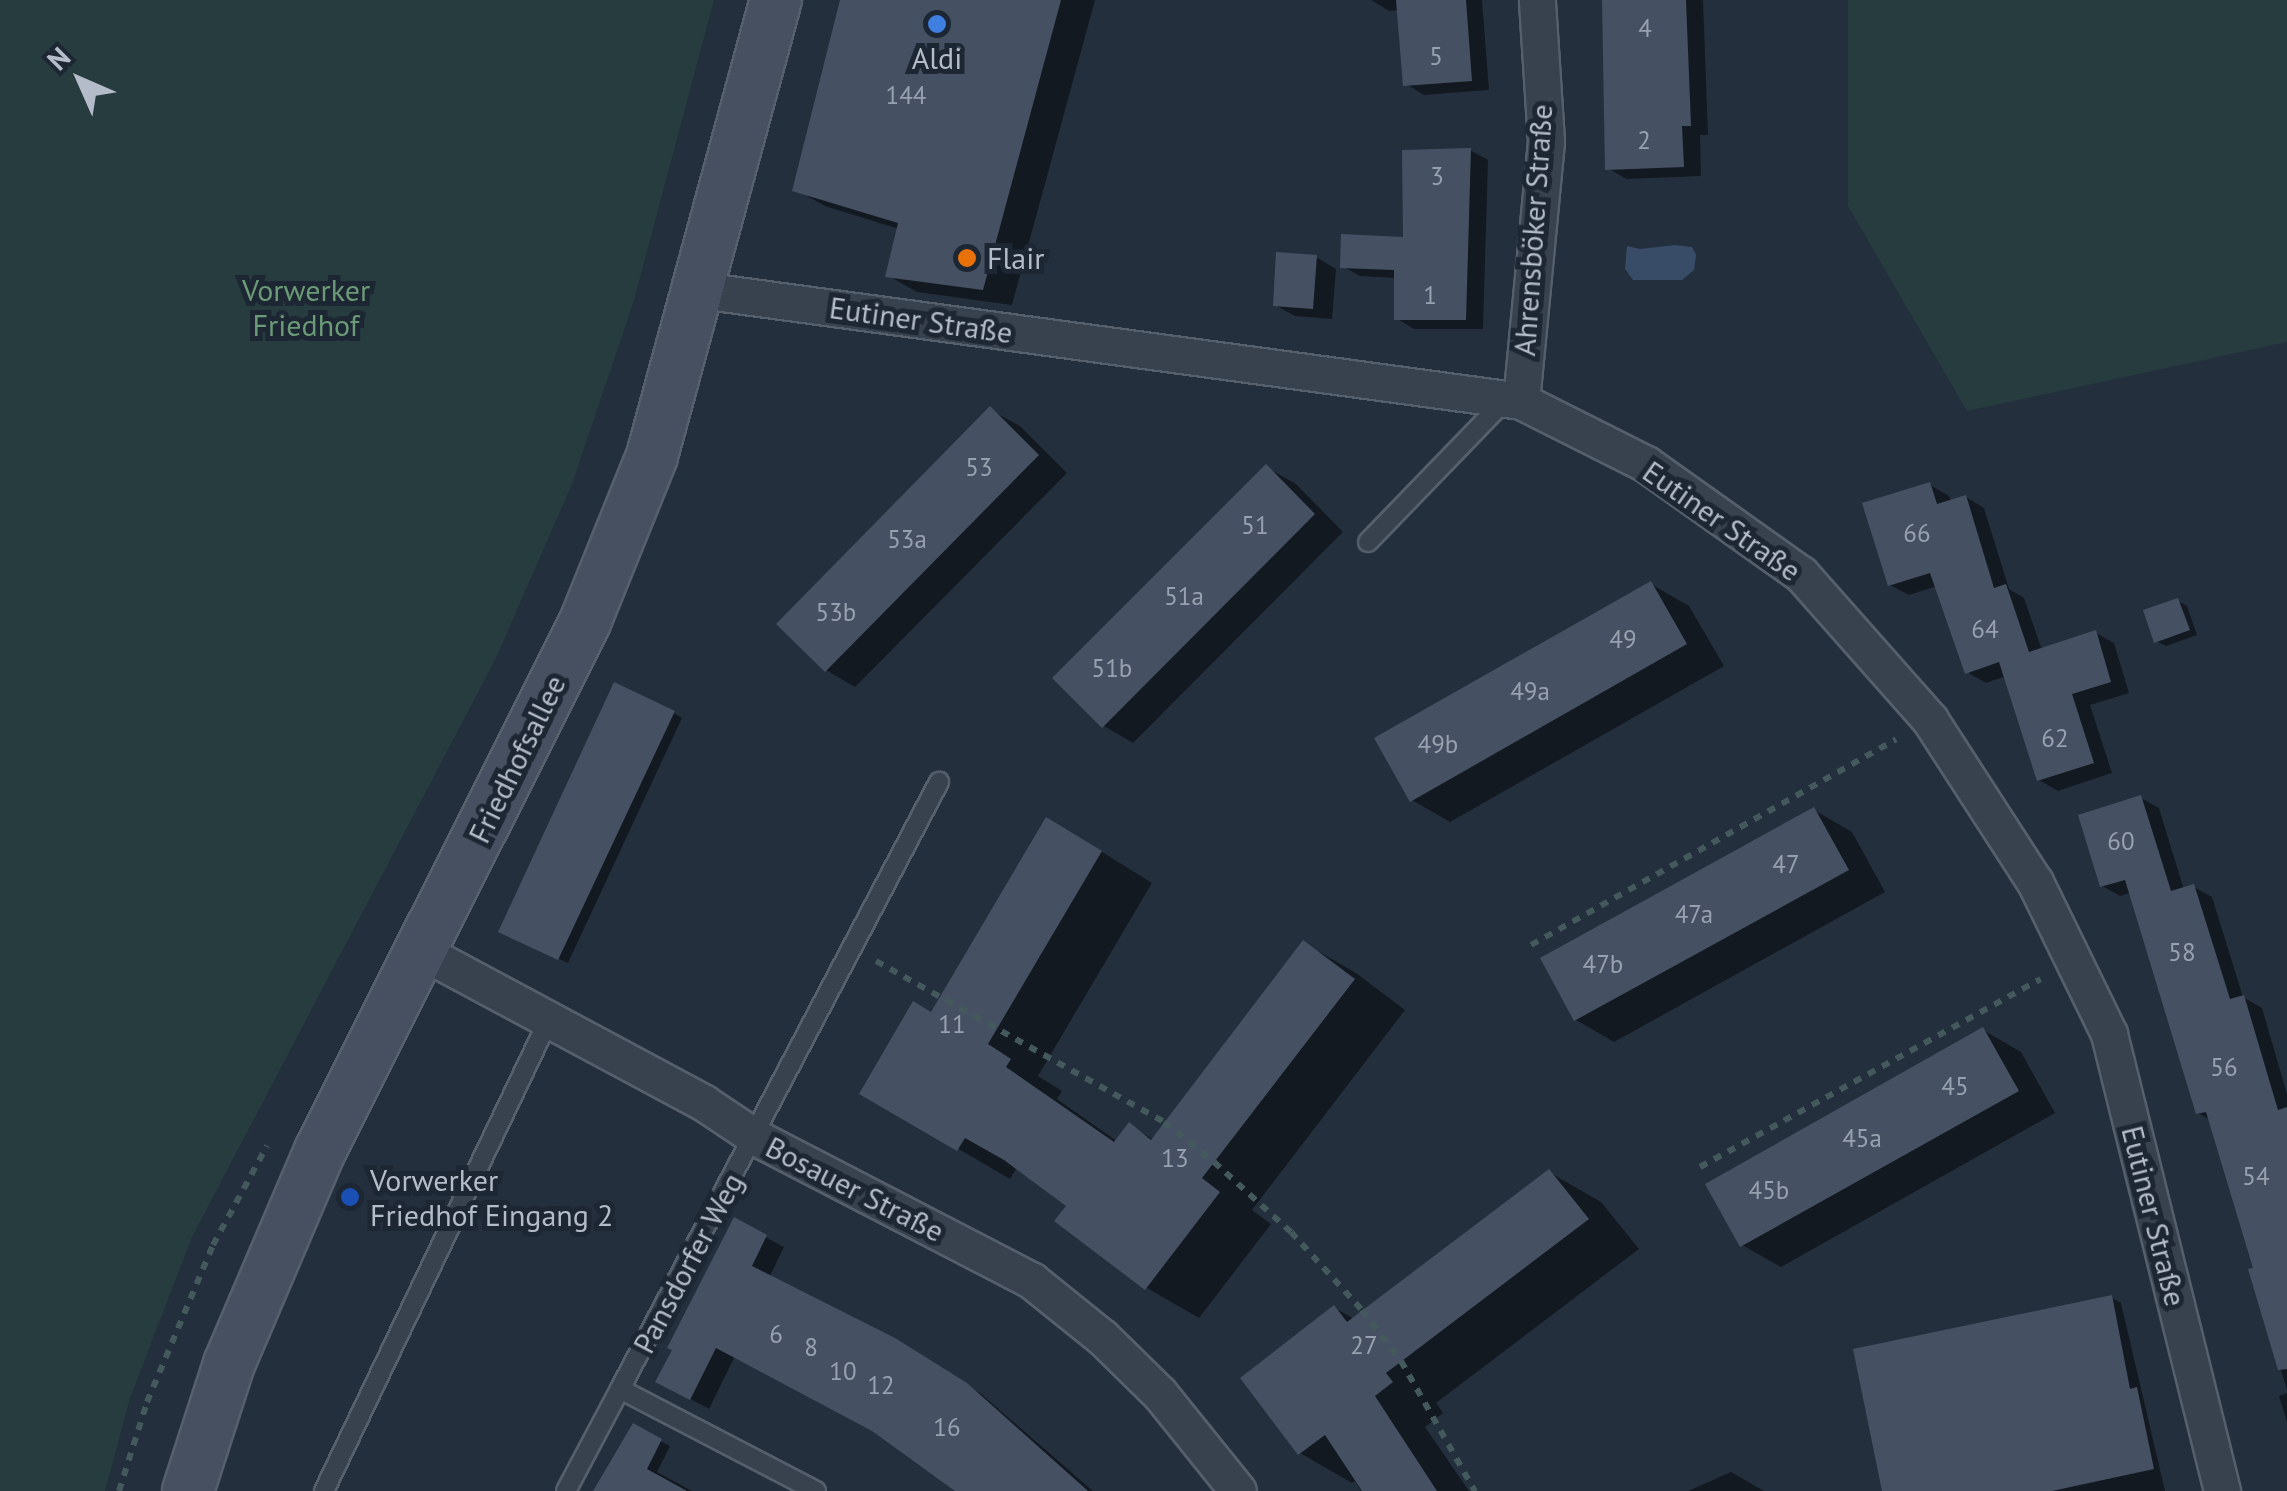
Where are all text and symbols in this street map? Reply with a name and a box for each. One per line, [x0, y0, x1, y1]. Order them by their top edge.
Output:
marker: Aldi [926, 13, 948, 35]
house number: 4 [1638, 13, 1652, 43]
north arrow [30, 30, 130, 130]
text: N [39, 39, 78, 78]
place label: Aldi [912, 40, 962, 76]
house number: 5 [1429, 41, 1443, 71]
house number: 144 [886, 80, 926, 110]
street label: Ahrensböker Straße [1506, 103, 1560, 357]
house number: 2 [1637, 125, 1651, 155]
house number: 3 [1430, 161, 1444, 191]
place label: Flair [987, 240, 1044, 276]
marker: Flair [956, 247, 978, 269]
park label: Vorwerker Friedhof [242, 272, 370, 342]
house number: 1 [1423, 280, 1437, 310]
street label: Eutiner Straße [827, 289, 1015, 351]
house number: 53 [965, 452, 993, 482]
street label: Eutiner Straße [1636, 453, 1808, 589]
house number: 51 [1241, 510, 1269, 540]
house number: 66 [1903, 518, 1931, 548]
house number: 53a [887, 524, 927, 554]
house number: 51a [1164, 581, 1204, 611]
house number: 53b [816, 597, 856, 627]
house number: 64 [1971, 614, 1999, 644]
house number: 49 [1609, 624, 1637, 654]
house number: 51b [1092, 653, 1132, 683]
street label: Friedhofsallee [461, 669, 573, 849]
house number: 49a [1510, 676, 1550, 706]
house number: 62 [2041, 723, 2069, 753]
house number: 49b [1418, 729, 1458, 759]
house number: 60 [2107, 826, 2135, 856]
house number: 47 [1772, 849, 1800, 879]
house number: 47a [1675, 899, 1713, 929]
house number: 58 [2168, 937, 2196, 967]
house number: 47b [1583, 949, 1623, 979]
house number: 11 [938, 1009, 966, 1039]
house number: 56 [2210, 1052, 2238, 1082]
house number: 45 [1941, 1071, 1969, 1101]
street label: Eutiner Straße [2114, 1122, 2194, 1310]
house number: 45a [1842, 1123, 1882, 1153]
street label: Bosauer Straße [760, 1129, 950, 1249]
house number: 13 [1161, 1143, 1189, 1173]
house number: 54 [2242, 1161, 2270, 1191]
place label: Vorwerker Friedhof Eingang 2 [370, 1162, 613, 1232]
street label: Pansdorfer Weg [625, 1167, 751, 1359]
house number: 45b [1749, 1175, 1789, 1205]
marker: Vorwerker Friedhof Eingang 2 [339, 1186, 361, 1208]
house number: 6 [769, 1319, 783, 1349]
house number: 27 [1350, 1330, 1378, 1360]
house number: 8 [804, 1332, 818, 1362]
house number: 10 [829, 1356, 857, 1386]
house number: 12 [867, 1370, 895, 1400]
house number: 16 [933, 1412, 961, 1442]

